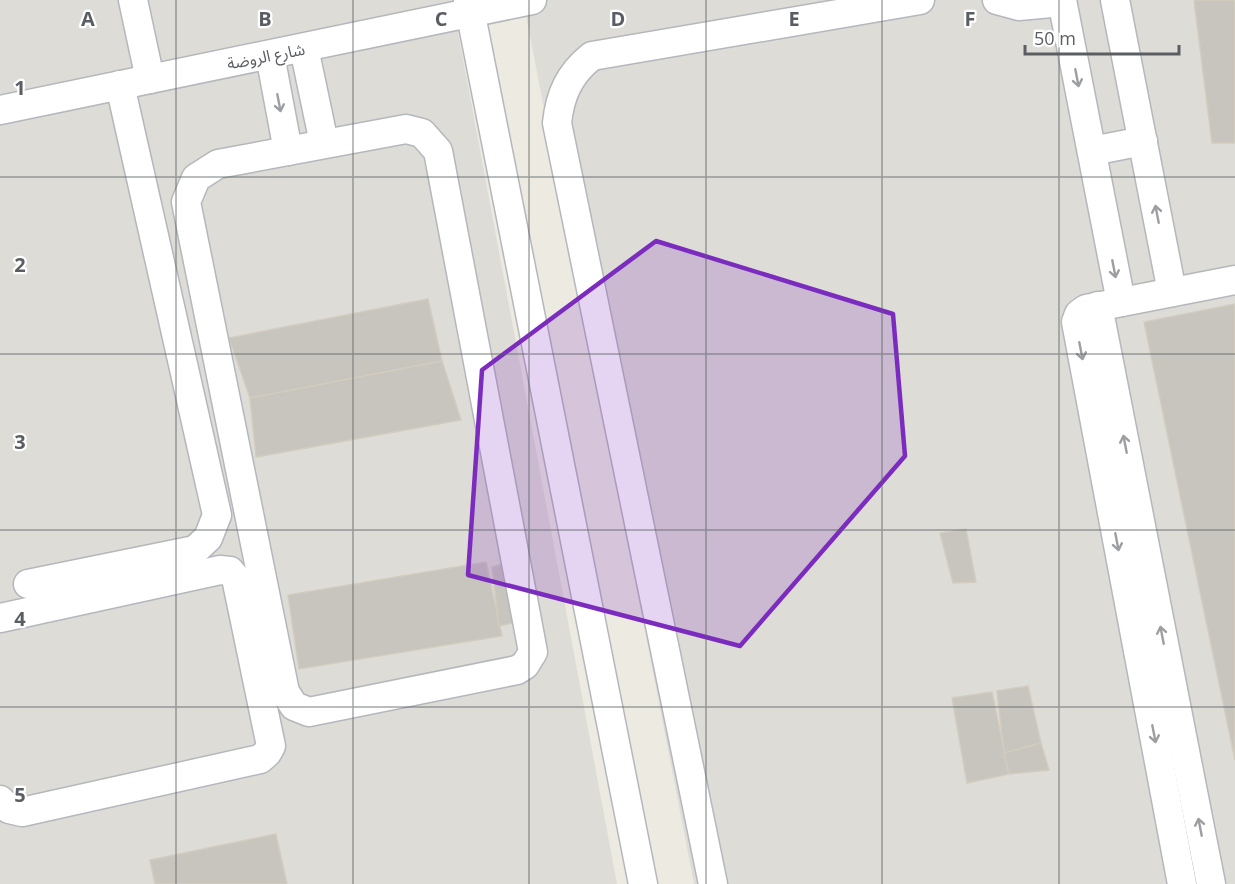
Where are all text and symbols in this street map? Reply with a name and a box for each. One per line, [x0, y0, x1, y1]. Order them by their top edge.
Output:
text: A [81, 5, 95, 32]
text: B [258, 5, 272, 32]
text: C [435, 5, 448, 32]
text: D [611, 5, 625, 32]
text: E [788, 5, 800, 32]
text: F [965, 5, 975, 32]
scale bar [1025, 18, 1180, 56]
text: 50 m [1034, 26, 1076, 50]
street label: شارع الروضة [225, 38, 307, 76]
one-way arrow [1072, 68, 1083, 87]
text: 1 [14, 74, 26, 101]
one-way arrow [274, 93, 285, 112]
one-way arrow [1151, 205, 1162, 224]
text: 2 [14, 251, 26, 278]
one-way arrow [1109, 259, 1120, 279]
one-way arrow [1076, 340, 1087, 360]
text: 3 [14, 428, 26, 455]
one-way arrow [1119, 435, 1130, 454]
one-way arrow [1112, 532, 1123, 552]
text: 4 [14, 605, 26, 632]
one-way arrow [1156, 626, 1167, 646]
one-way arrow [1149, 723, 1160, 743]
text: 5 [14, 781, 26, 808]
one-way arrow [1194, 817, 1205, 837]

